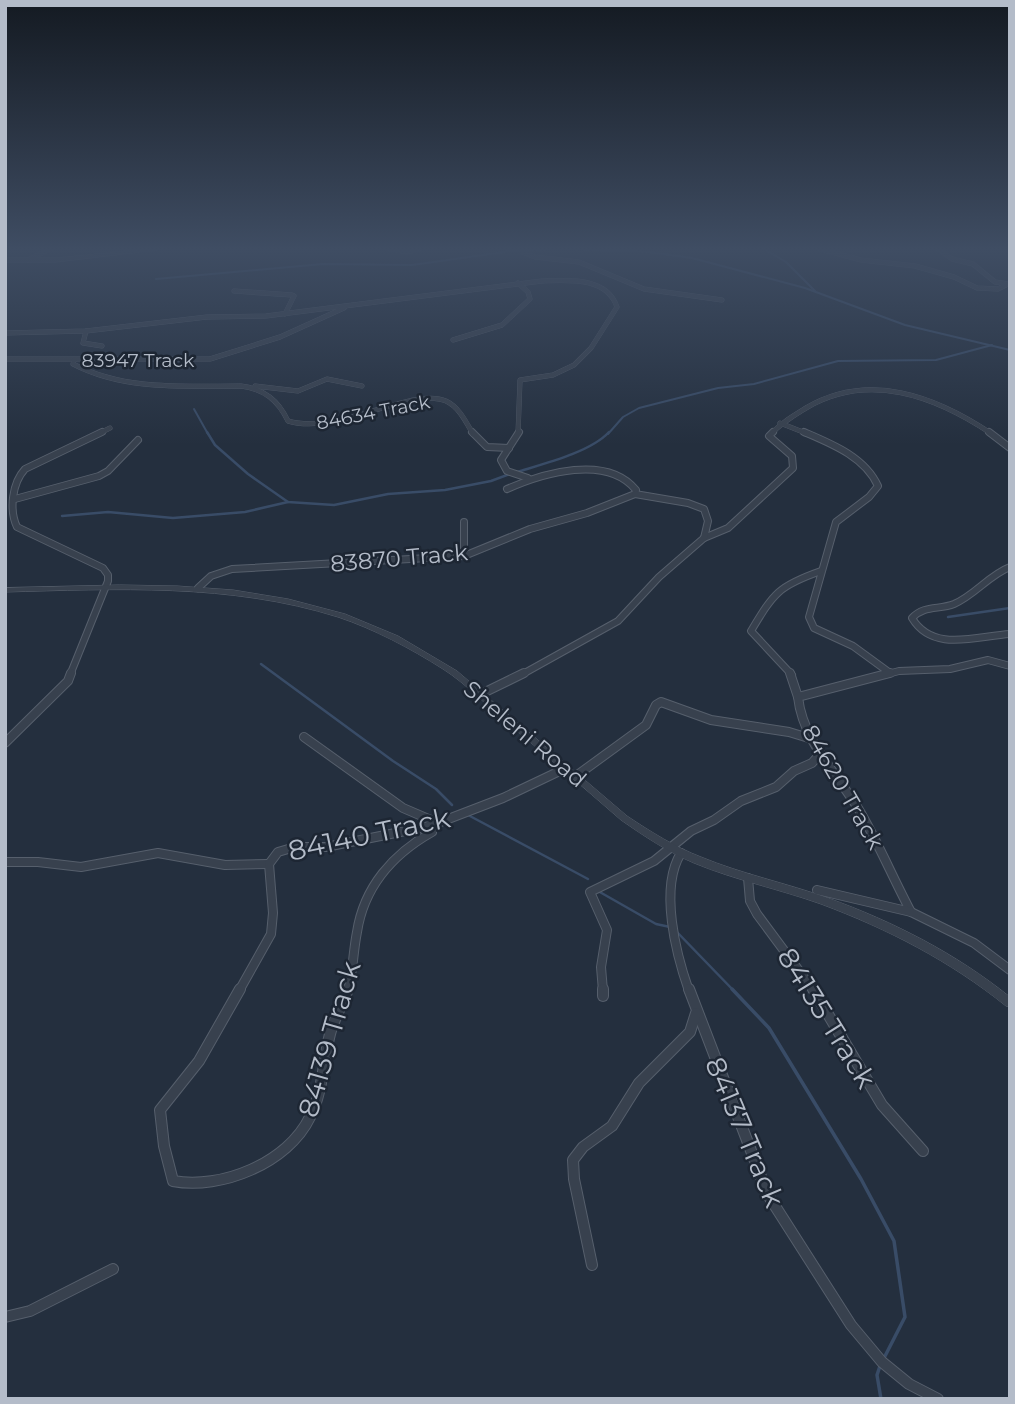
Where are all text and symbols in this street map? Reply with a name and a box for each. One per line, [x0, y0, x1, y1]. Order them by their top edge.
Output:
street label: 83947 Track [82, 349, 195, 372]
street label: 84634 Track [314, 390, 432, 435]
street label: 83870 Track [329, 538, 469, 578]
street label: Sheleni Road [458, 675, 592, 793]
street label: 84620 Track [796, 720, 890, 855]
street label: 84140 Track [285, 800, 453, 868]
street label: 84135 Track [770, 942, 884, 1095]
street label: 84139 Track [291, 957, 368, 1121]
street label: 84137 Track [698, 1052, 792, 1212]

